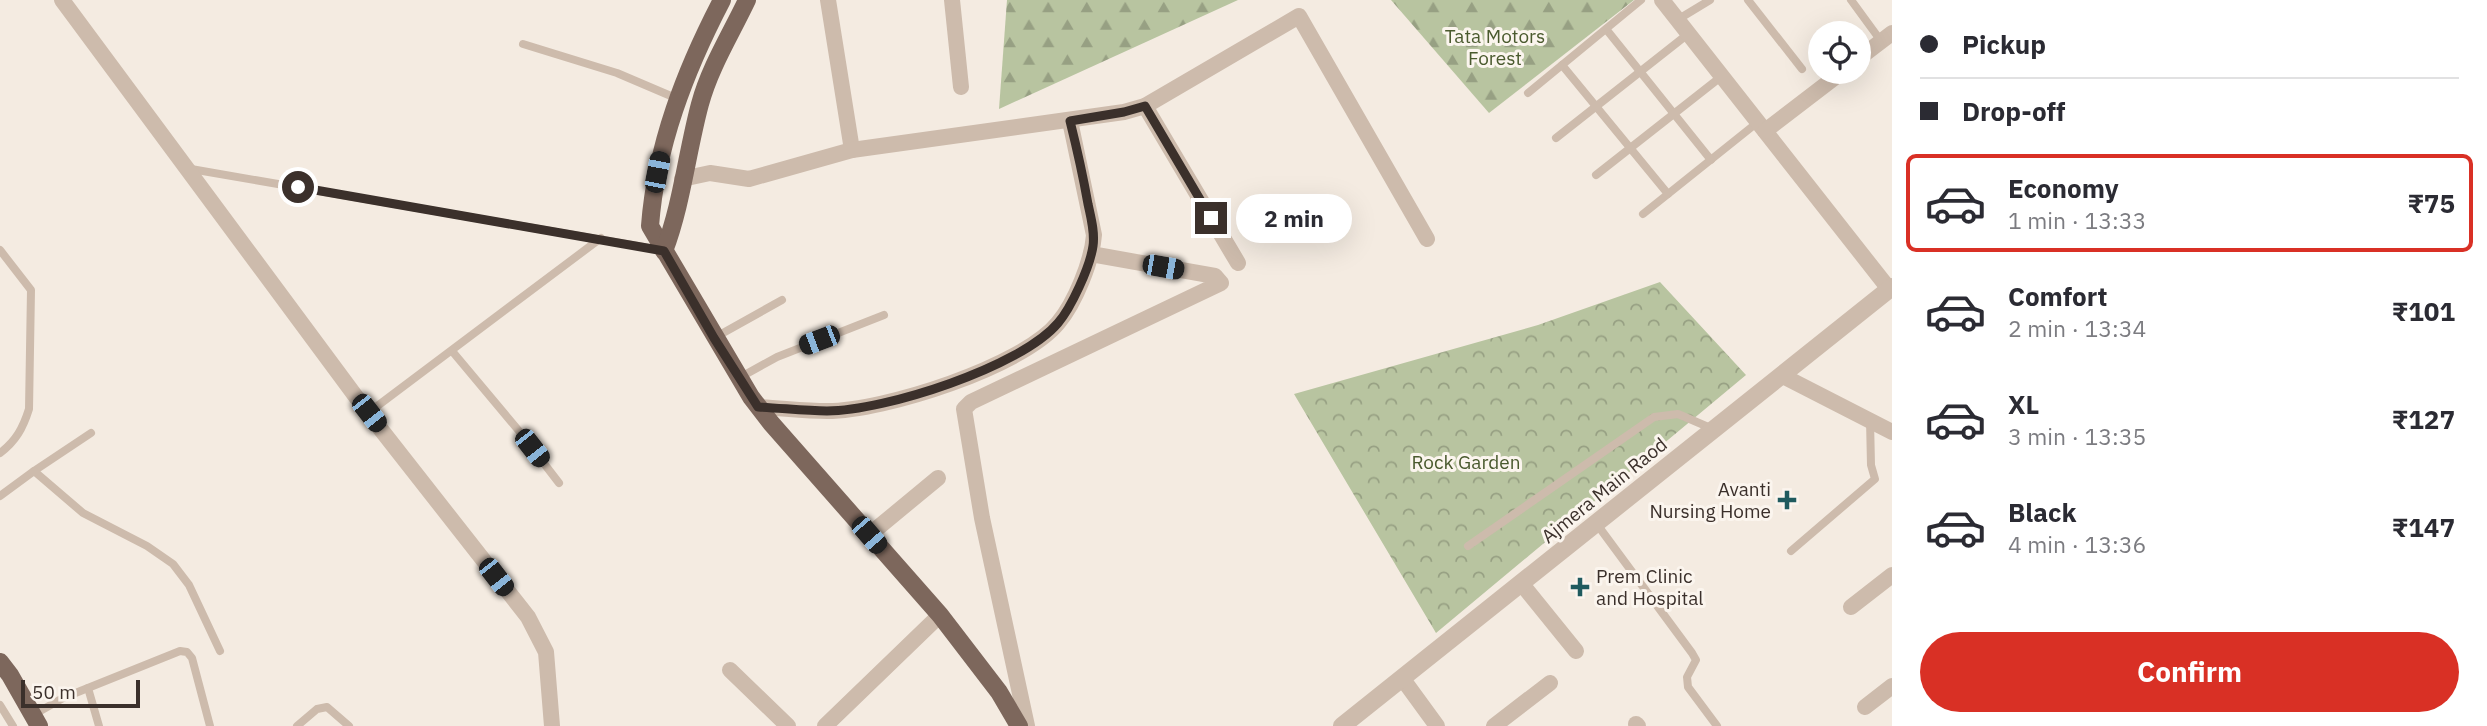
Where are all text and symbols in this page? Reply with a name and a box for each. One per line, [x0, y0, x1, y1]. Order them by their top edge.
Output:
map controls [1808, 21, 1871, 84]
button: locate [1808, 21, 1871, 84]
park label: Tata Motors Forest [1445, 24, 1545, 70]
text: Pickup [1962, 27, 2046, 61]
text: Drop-off [1962, 94, 2065, 128]
car [643, 149, 672, 195]
route start [282, 171, 314, 203]
text: Economy [2008, 171, 2119, 205]
icon: car [1924, 172, 1987, 235]
text: ₹75 [2407, 186, 2455, 220]
callout: 2 min [1236, 194, 1351, 242]
route end [1195, 202, 1227, 234]
text: 2 min [1264, 203, 1324, 233]
text: 1 min · 13:33 [2008, 205, 2146, 235]
car [1141, 253, 1186, 281]
text: Comfort [2008, 279, 2107, 313]
icon: car [1924, 280, 1987, 343]
text: ₹101 [2392, 294, 2455, 328]
text: 2 min · 13:34 [2008, 313, 2146, 343]
car [796, 323, 843, 357]
text: XL [2008, 387, 2039, 421]
icon: car [1924, 388, 1987, 451]
car [348, 390, 391, 436]
text: ₹127 [2392, 402, 2455, 436]
text: 3 min · 13:35 [2008, 421, 2146, 451]
car [511, 425, 554, 471]
street label: Ajmera Main Raod [1536, 432, 1672, 548]
park label: Rock Garden [1411, 450, 1521, 474]
place label: Avanti Nursing Home [1649, 477, 1771, 523]
marker: Avanti Nursing Home [1777, 490, 1797, 510]
text: Black [2008, 495, 2076, 529]
icon: car [1924, 496, 1987, 559]
text: ₹147 [2392, 510, 2455, 544]
car [848, 512, 891, 558]
text: 4 min · 13:36 [2008, 529, 2146, 559]
car [475, 554, 518, 600]
place label: Prem Clinic and Hospital [1596, 564, 1704, 610]
marker: Prem Clinic and Hospital [1570, 577, 1590, 597]
button: Confirm [1920, 632, 2459, 712]
scale bar [21, 677, 140, 709]
text: 50 m [32, 680, 76, 704]

